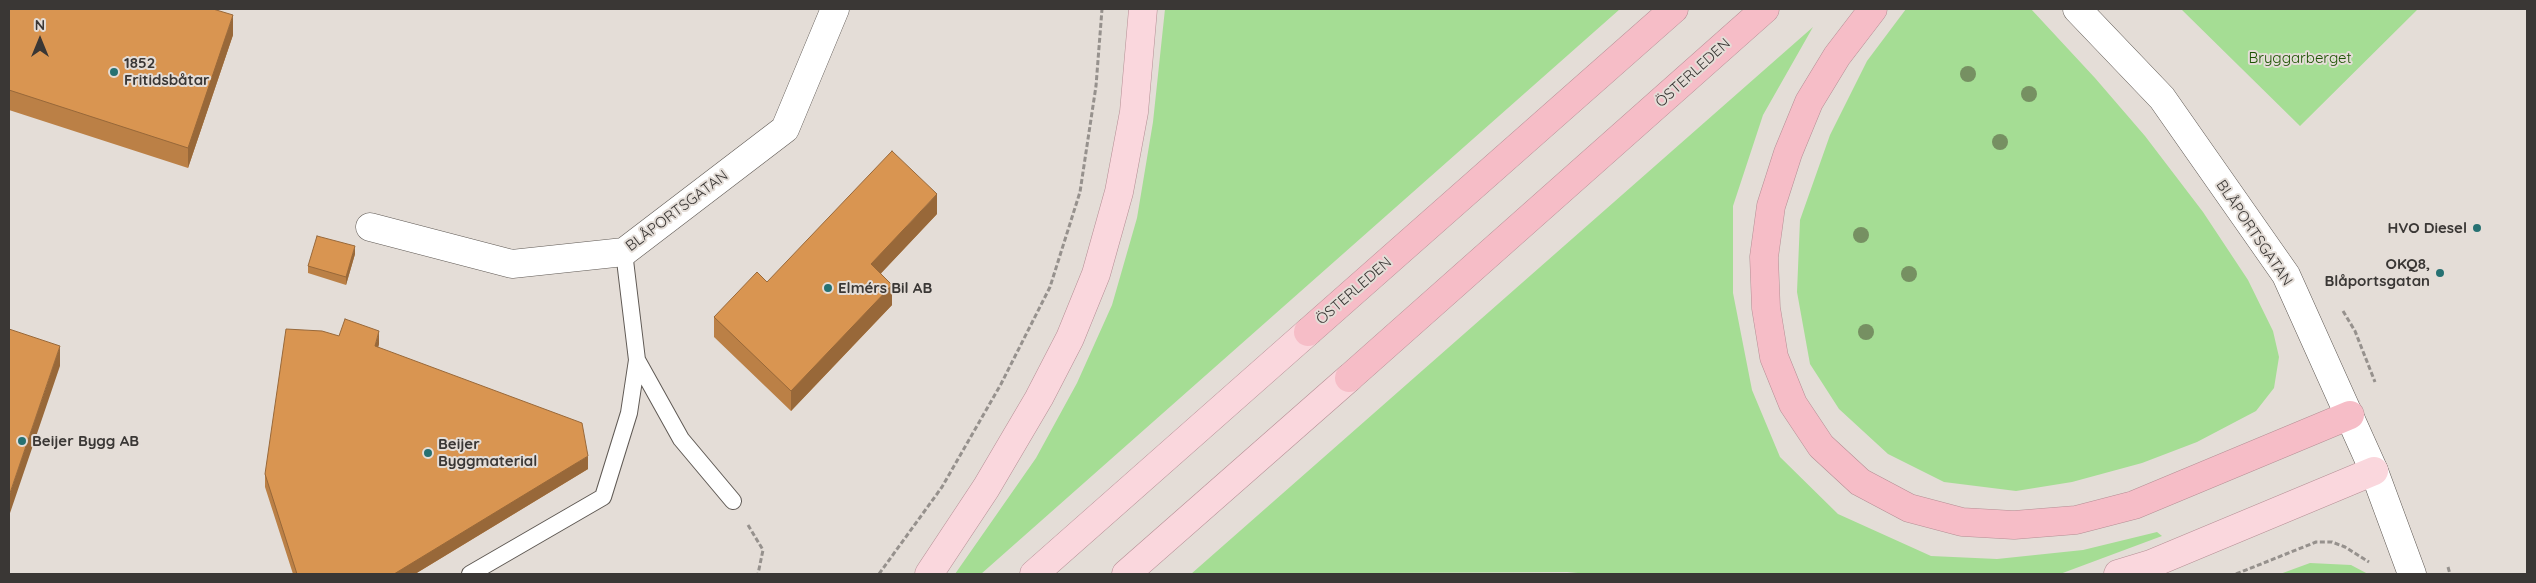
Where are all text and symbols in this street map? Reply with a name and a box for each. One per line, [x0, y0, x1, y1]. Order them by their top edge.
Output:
north arrow [15, 15, 65, 65]
text: N [35, 16, 45, 34]
street label: ÖSTERLEDEN [1652, 35, 1734, 111]
park label: Bryggarberget [2248, 49, 2352, 67]
place label: 1852 Fritidsbåtar [124, 54, 210, 89]
marker: 1852 Fritidsbåtar [108, 66, 120, 78]
street label: BLÅPORTSGATAN [622, 167, 732, 255]
street label: BLÅPORTSGATAN [2212, 177, 2296, 289]
place label: HVO Diesel [2387, 219, 2467, 237]
marker: HVO Diesel [2471, 222, 2483, 234]
street label: ÖSTERLEDEN [1313, 253, 1395, 329]
place label: OKQ8, Blåportsgatan [2324, 255, 2430, 290]
marker: OKQ8, Blåportsgatan [2434, 267, 2446, 279]
place label: Elmérs Bil AB [838, 279, 932, 297]
marker: Elmérs Bil AB [822, 282, 834, 294]
place label: Beijer Bygg AB [32, 432, 139, 450]
marker: Beijer Bygg AB [16, 435, 28, 447]
place label: Beijer Byggmaterial [438, 435, 537, 470]
marker: Beijer Byggmaterial [422, 447, 434, 459]

